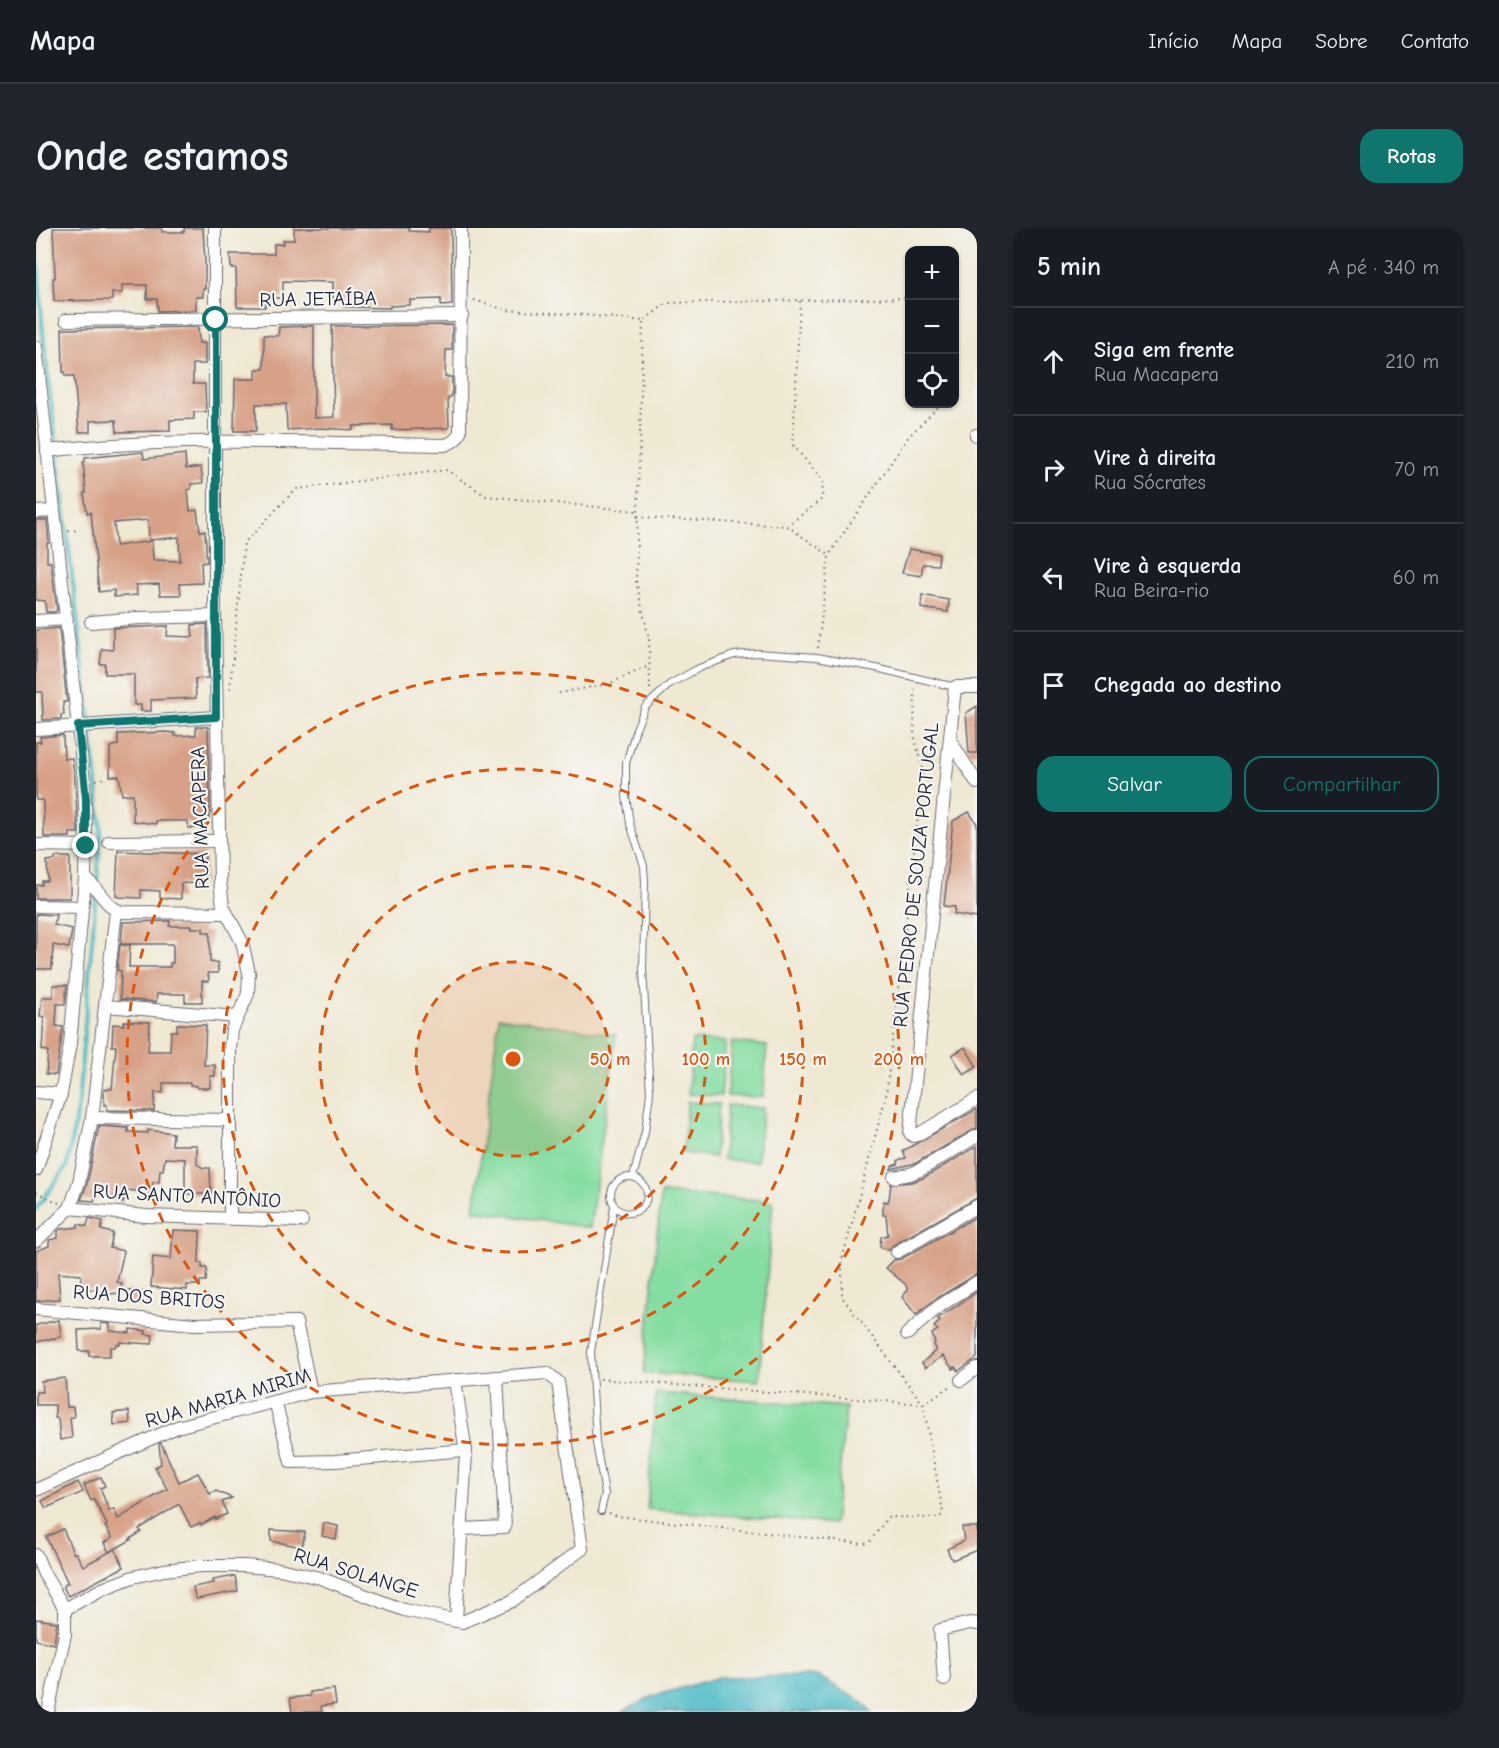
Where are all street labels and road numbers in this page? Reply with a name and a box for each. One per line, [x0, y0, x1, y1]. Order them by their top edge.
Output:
street label: RUA JETAÍBA [259, 286, 377, 312]
street label: RUA PEDRO DE SOUZA PORTUGAL [889, 722, 943, 1028]
street label: RUA MACAPERA [186, 746, 214, 890]
street label: RUA SANTO ANTÔNIO [92, 1179, 282, 1212]
street label: RUA DOS BRITOS [72, 1280, 226, 1314]
street label: RUA MARIA MIRIM [142, 1363, 314, 1433]
street label: RUA SOLANGE [291, 1543, 421, 1603]

